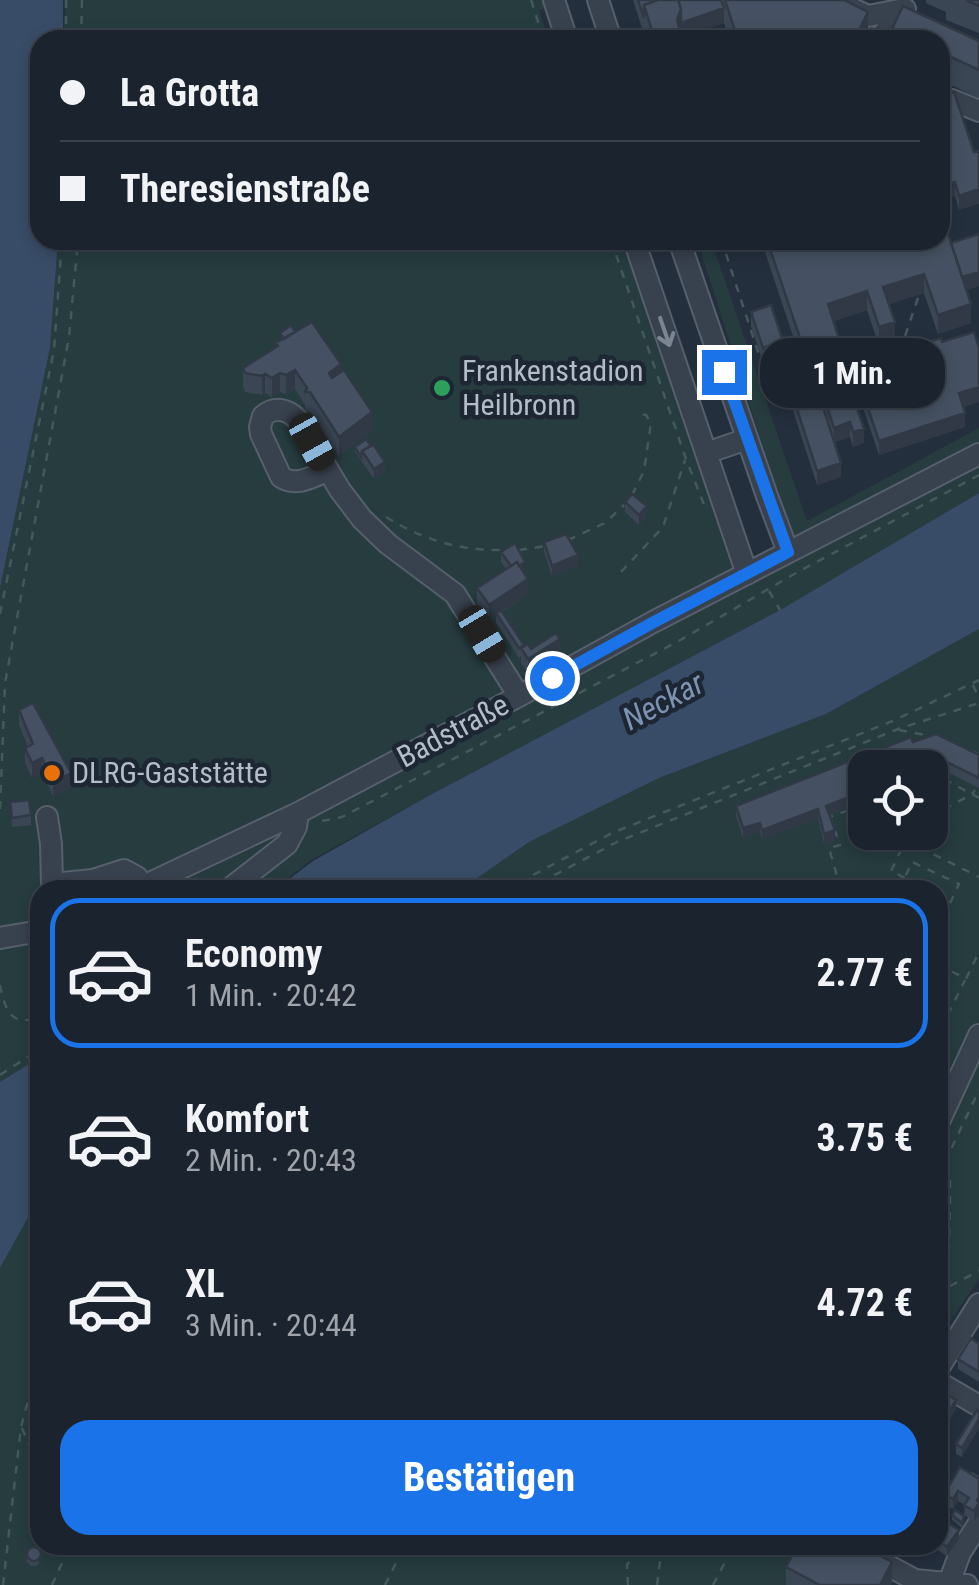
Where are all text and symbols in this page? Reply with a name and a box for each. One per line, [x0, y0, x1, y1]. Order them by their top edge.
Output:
text: La Grotta [120, 71, 259, 115]
text: Theresienstraße [120, 167, 370, 211]
one-way arrow [658, 316, 676, 348]
callout: 1 Min. [759, 337, 944, 407]
route end [702, 350, 747, 395]
place label: Frankenstadion Heilbronn [462, 353, 644, 422]
text: 1 Min. [812, 354, 893, 392]
marker: Frankenstadion Heilbronn [431, 377, 453, 399]
car [284, 408, 340, 476]
car [454, 601, 510, 667]
route start [530, 656, 575, 701]
water label: Neckar [616, 663, 711, 738]
street label: Badstraße [391, 687, 514, 774]
map controls [848, 750, 948, 850]
button: locate [848, 750, 948, 850]
place label: DLRG-Gaststätte [72, 755, 268, 790]
marker: DLRG-Gaststätte [41, 762, 63, 784]
icon: car [65, 928, 155, 1018]
text: Economy [185, 932, 322, 976]
text: 2.77 € [816, 951, 913, 995]
text: 1 Min. · 20:42 [185, 976, 357, 1014]
icon: car [65, 1093, 155, 1183]
text: Komfort [185, 1097, 309, 1141]
text: 3.75 € [816, 1116, 913, 1160]
text: 2 Min. · 20:43 [185, 1141, 357, 1179]
icon: car [65, 1258, 155, 1348]
text: XL [185, 1262, 224, 1306]
text: 4.72 € [816, 1281, 913, 1325]
text: 3 Min. · 20:44 [185, 1306, 357, 1344]
button: Bestätigen [60, 1420, 918, 1535]

